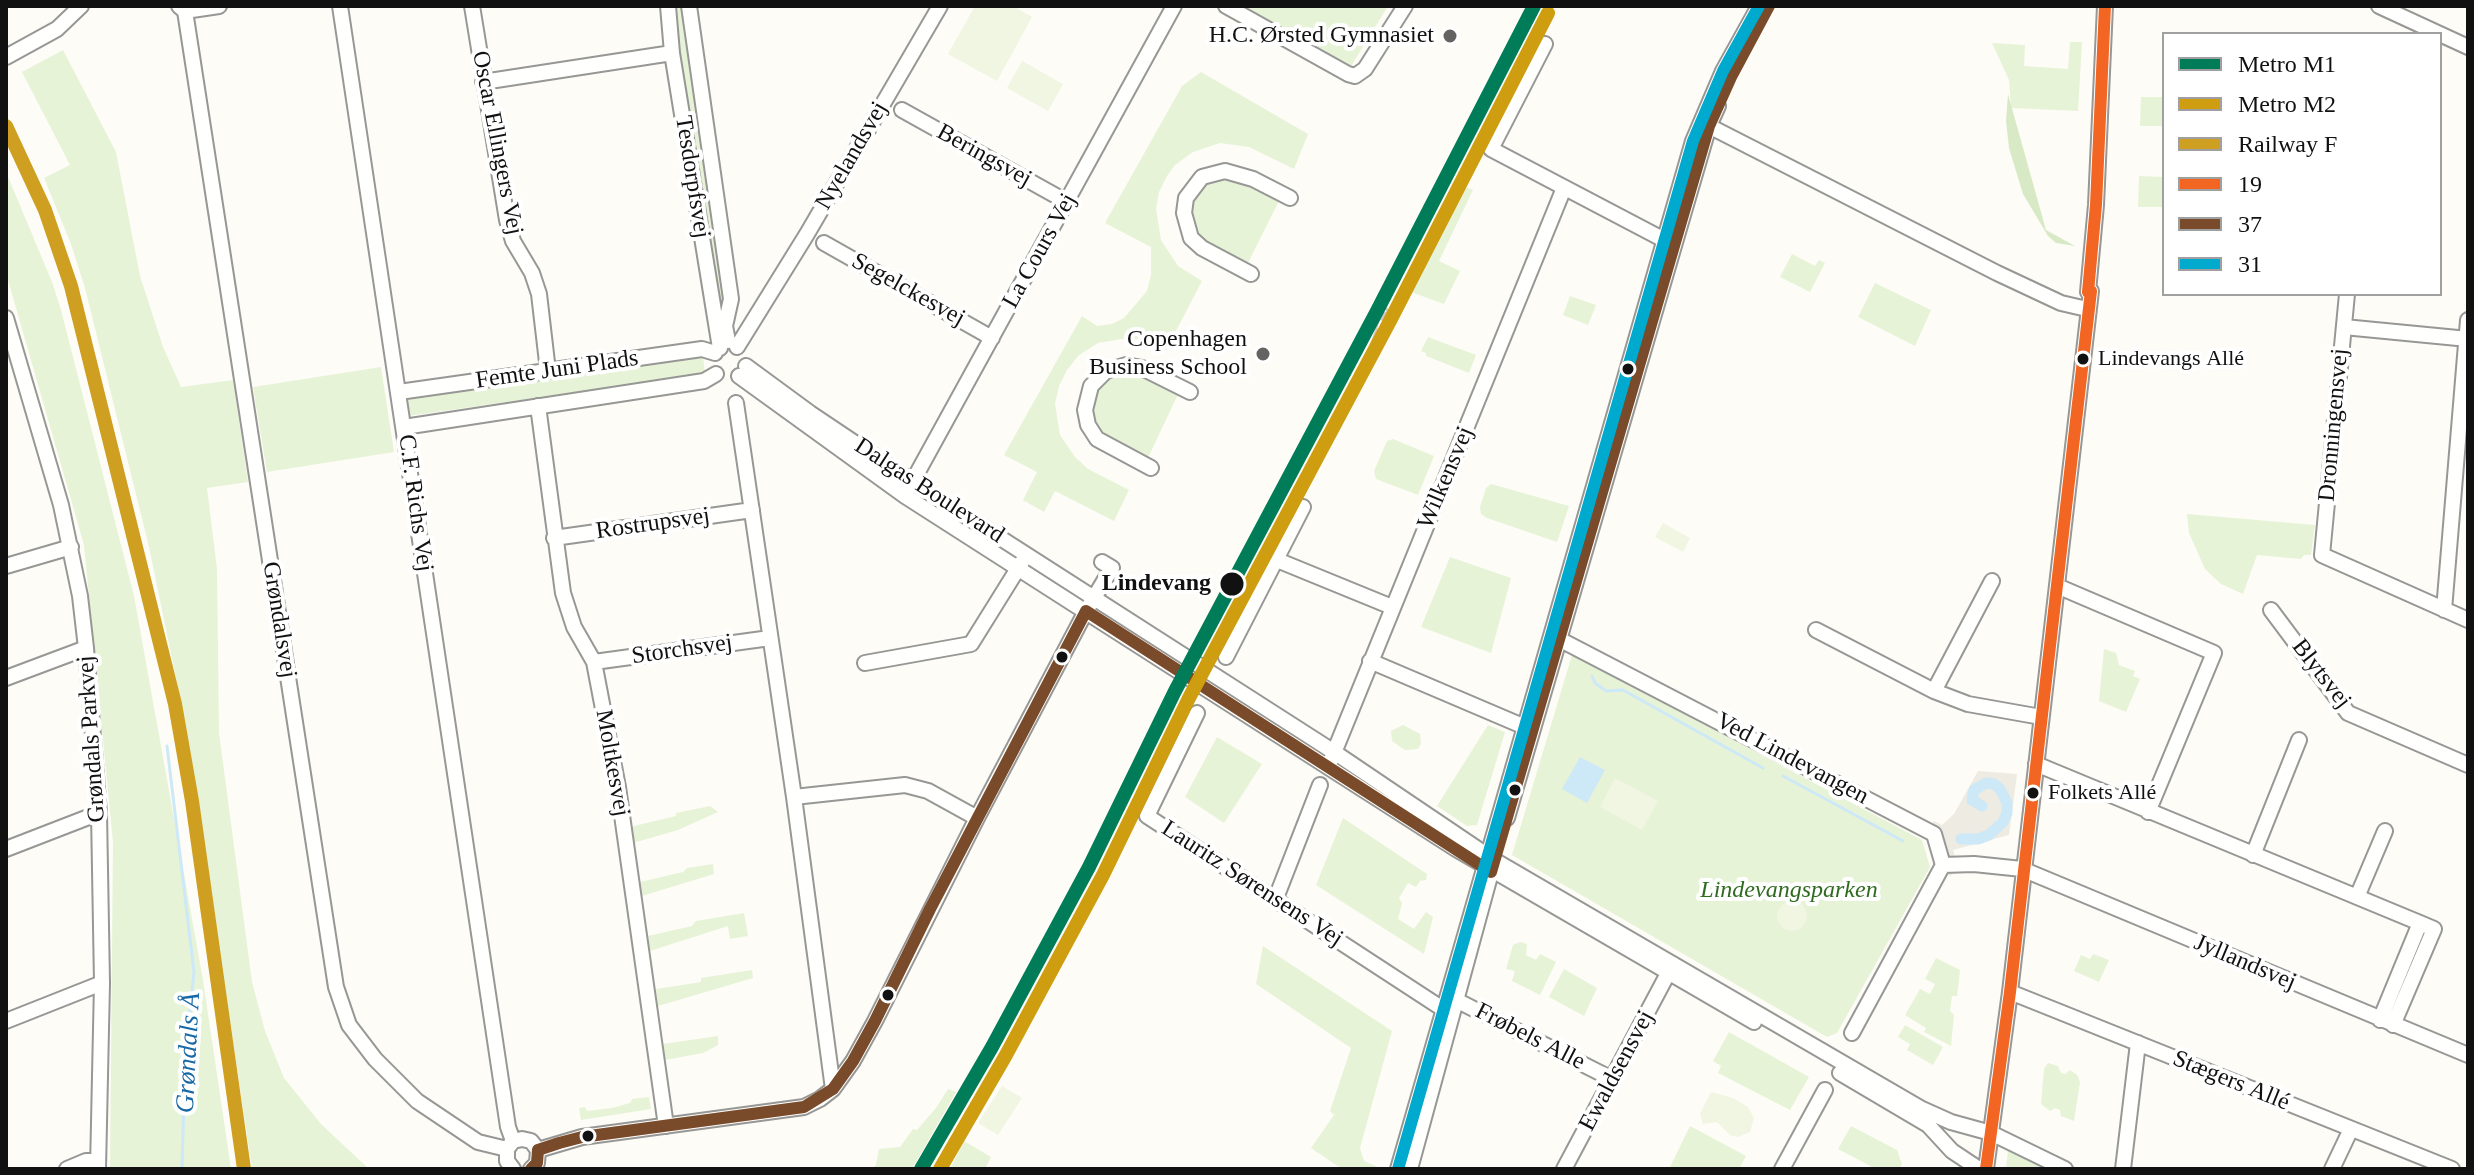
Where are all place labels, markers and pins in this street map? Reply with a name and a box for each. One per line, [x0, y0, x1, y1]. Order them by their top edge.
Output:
place label: H.C. Ørsted Gymnasiet [1209, 22, 1434, 50]
marker: H.C. Ørsted Gymnasiet [1441, 27, 1459, 45]
place label: Copenhagen Business School [1089, 326, 1247, 382]
marker: Copenhagen Business School [1254, 345, 1272, 363]
place label: Lindevangs Allé [2098, 346, 2244, 372]
marker: Lindevangs Allé [2075, 351, 2091, 367]
unlabelled marker [1620, 361, 1636, 377]
place label: Lindevang [1102, 570, 1211, 598]
marker: Lindevang [1218, 570, 1246, 598]
unlabelled marker [1054, 649, 1070, 665]
place label: Folkets Allé [2048, 780, 2156, 806]
unlabelled marker [1507, 782, 1523, 798]
marker: Folkets Allé [2025, 785, 2041, 801]
unlabelled marker [880, 987, 896, 1003]
unlabelled marker [580, 1128, 596, 1144]

